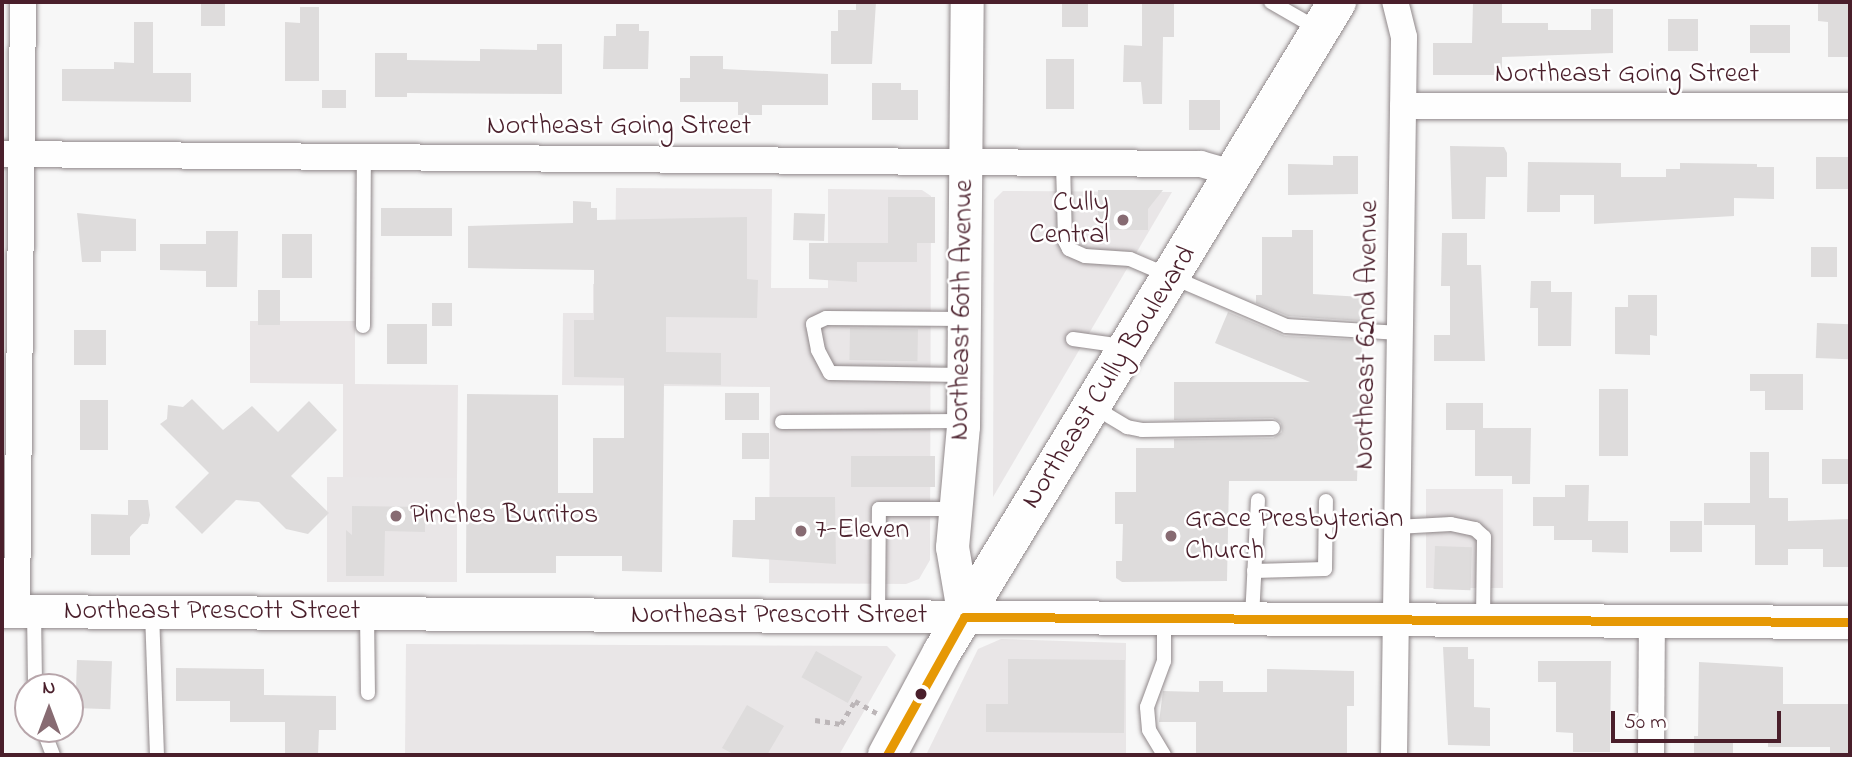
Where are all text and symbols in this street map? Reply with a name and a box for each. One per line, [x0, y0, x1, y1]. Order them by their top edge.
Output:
street label: Northeast Going Street [1495, 58, 1759, 92]
street label: Northeast Going Street [487, 110, 751, 144]
street label: Northeast 60th Avenue [944, 179, 982, 441]
place label: Cully Central [1029, 187, 1109, 253]
street label: Northeast 62nd Avenue [1349, 200, 1387, 470]
marker: Cully Central [1115, 212, 1131, 228]
street label: Northeast Cully Boulevard [1015, 240, 1205, 516]
place label: Pinches Burritos [410, 499, 598, 533]
place label: Grace Presbyterian Church [1185, 503, 1403, 569]
marker: Pinches Burritos [388, 508, 404, 524]
place label: 7-Eleven [815, 514, 909, 548]
marker: 7-Eleven [793, 523, 809, 539]
marker: Grace Presbyterian Church [1163, 528, 1179, 544]
street label: Northeast Prescott Street [64, 595, 360, 629]
street label: Northeast Prescott Street [631, 599, 927, 633]
north arrow [14, 673, 84, 743]
text: N [43, 675, 55, 702]
unlabelled marker [914, 687, 928, 701]
scale bar [1614, 698, 1784, 742]
text: 50 m [1624, 708, 1667, 738]

